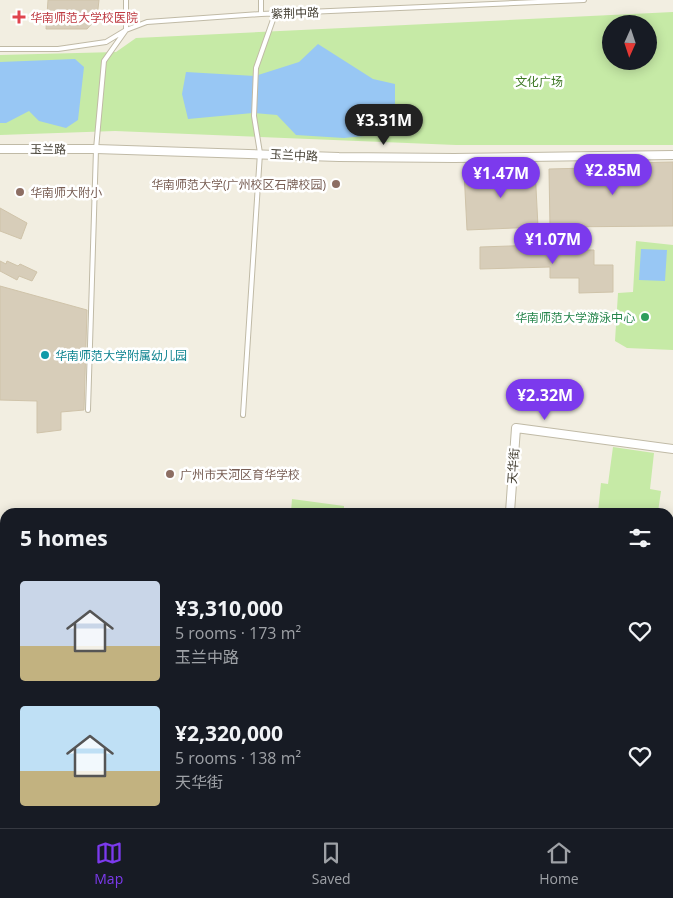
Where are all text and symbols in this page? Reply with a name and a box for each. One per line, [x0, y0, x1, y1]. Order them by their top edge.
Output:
street label: 紫荆中路 [271, 4, 319, 22]
place label: 华南师范大学校医院 [30, 9, 138, 26]
marker: 华南师范大学校医院 [12, 10, 26, 24]
north arrow [602, 15, 658, 70]
map controls [602, 15, 657, 70]
park label: 文化广场 [515, 73, 563, 90]
pin: ¥3.31M [343, 104, 425, 146]
text: ¥3.31M [356, 109, 412, 131]
street label: 玉兰路 [30, 140, 66, 158]
street label: 玉兰中路 [270, 145, 318, 165]
pin: ¥2.85M [572, 154, 654, 196]
pin: ¥1.47M [460, 156, 542, 199]
text: ¥2.85M [585, 159, 641, 181]
text: ¥1.47M [473, 162, 529, 184]
place label: 华南师范大学(广州校区石牌校园) [151, 176, 326, 193]
marker: 华南师范大学(广州校区石牌校园) [330, 178, 342, 190]
place label: 华南师大附小 [30, 184, 102, 201]
marker: 华南师大附小 [14, 186, 26, 198]
pin: ¥1.07M [512, 222, 594, 265]
text: ¥1.07M [525, 228, 581, 250]
place label: 华南师范大学游泳中心 [515, 309, 635, 326]
marker: 华南师范大学游泳中心 [639, 311, 651, 323]
place label: 华南师范大学附属幼儿园 [55, 347, 187, 364]
marker: 华南师范大学附属幼儿园 [39, 349, 51, 361]
pin: ¥2.32M [504, 378, 586, 421]
text: ¥2.32M [517, 384, 573, 406]
street label: 天华街 [503, 447, 523, 485]
place label: 广州市天河区育华学校 [180, 466, 300, 483]
marker: 广州市天河区育华学校 [164, 468, 176, 480]
text: 5 homes [20, 524, 108, 552]
icon: filters [626, 524, 654, 552]
text: ¥3,310,000 [175, 594, 283, 622]
icon: home [60, 601, 120, 661]
icon: heart [626, 617, 654, 645]
text: 5 rooms · 173 m² [175, 622, 301, 644]
text: 玉兰中路 [175, 646, 239, 668]
text: ¥2,320,000 [175, 719, 283, 747]
icon: home [60, 726, 120, 786]
icon: heart [626, 742, 654, 770]
text: 5 rooms · 138 m² [175, 747, 301, 769]
text: 天华街 [175, 771, 223, 793]
tab: Map [94, 839, 123, 888]
tab: Saved [312, 839, 351, 888]
tab: Home [539, 839, 579, 888]

